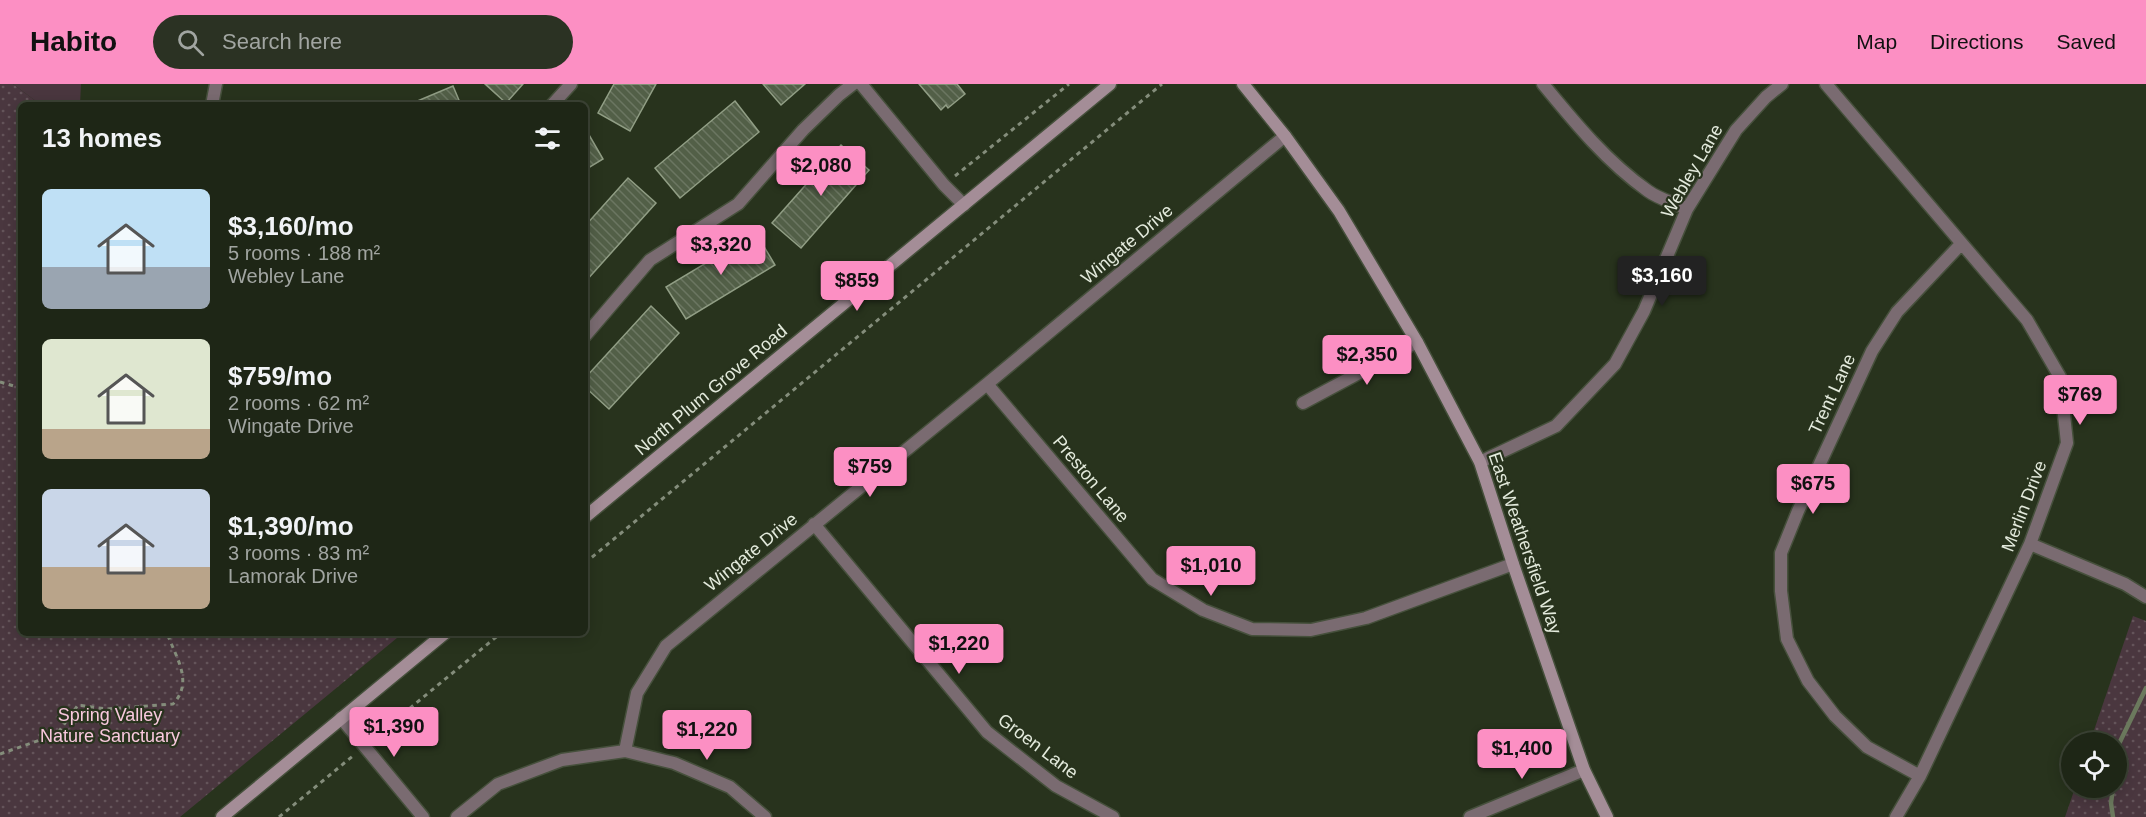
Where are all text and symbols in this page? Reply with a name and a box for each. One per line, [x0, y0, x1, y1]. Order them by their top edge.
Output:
search box [153, 15, 573, 69]
text: Habito [30, 26, 117, 57]
icon: search [174, 26, 207, 59]
text: Search here [222, 29, 342, 54]
text: Map [1856, 30, 1897, 53]
text: Directions [1930, 30, 2023, 53]
text: Saved [2056, 30, 2116, 53]
street label: Webley Lane [1657, 121, 1727, 221]
icon: filters [531, 122, 564, 155]
text: 13 homes [42, 123, 162, 153]
pin: $2,080 [772, 146, 870, 197]
text: $2,080 [790, 154, 852, 176]
street label: Wingate Drive [1077, 200, 1177, 288]
text: $3,160/mo [228, 211, 354, 241]
icon: home [90, 213, 162, 285]
pin: $3,320 [672, 225, 770, 276]
text: $3,320 [690, 233, 752, 255]
text: 5 rooms · 188 m² [228, 242, 380, 264]
pin: $3,160 [1613, 256, 1711, 307]
pin: $859 [821, 261, 893, 312]
text: $3,160 [1631, 264, 1693, 286]
text: Webley Lane [228, 265, 344, 287]
text: $859 [835, 269, 879, 291]
street label: North Plum Grove Road [631, 321, 791, 459]
pin: $2,350 [1318, 335, 1416, 386]
text: $2,350 [1336, 343, 1398, 365]
street label: Trent Lane [1805, 351, 1859, 437]
text: $759/mo [228, 361, 332, 391]
icon: home [90, 363, 162, 435]
pin: $769 [2044, 375, 2116, 426]
text: $769 [2058, 383, 2102, 405]
text: 2 rooms · 62 m² [228, 392, 369, 414]
text: Wingate Drive [228, 415, 354, 437]
street label: Preston Lane [1049, 432, 1133, 526]
pin: $759 [834, 447, 906, 498]
street label: East Weathersfield Way [1484, 449, 1566, 637]
text: $759 [848, 455, 892, 477]
street label: Merlin Drive [1997, 458, 2051, 554]
pin: $675 [1777, 464, 1849, 515]
text: $675 [1791, 472, 1835, 494]
street label: Wingate Drive [701, 509, 801, 595]
text: $1,390/mo [228, 511, 354, 541]
icon: home [90, 513, 162, 585]
text: 3 rooms · 83 m² [228, 542, 369, 564]
pin: $1,010 [1162, 546, 1260, 597]
text: $1,010 [1180, 554, 1242, 576]
text: Lamorak Drive [228, 565, 358, 587]
pin: $1,220 [910, 624, 1008, 675]
text: $1,220 [928, 632, 990, 654]
park label: Spring Valley Nature Sanctuary [40, 705, 180, 746]
pin: $1,390 [345, 707, 443, 758]
street label: Groen Lane [994, 709, 1082, 783]
pin: $1,220 [658, 710, 756, 761]
text: $1,390 [363, 715, 425, 737]
text: $1,220 [676, 718, 738, 740]
pin: $1,400 [1473, 729, 1571, 780]
map controls [2061, 732, 2127, 798]
button: locate [2061, 732, 2127, 798]
text: $1,400 [1491, 737, 1553, 759]

